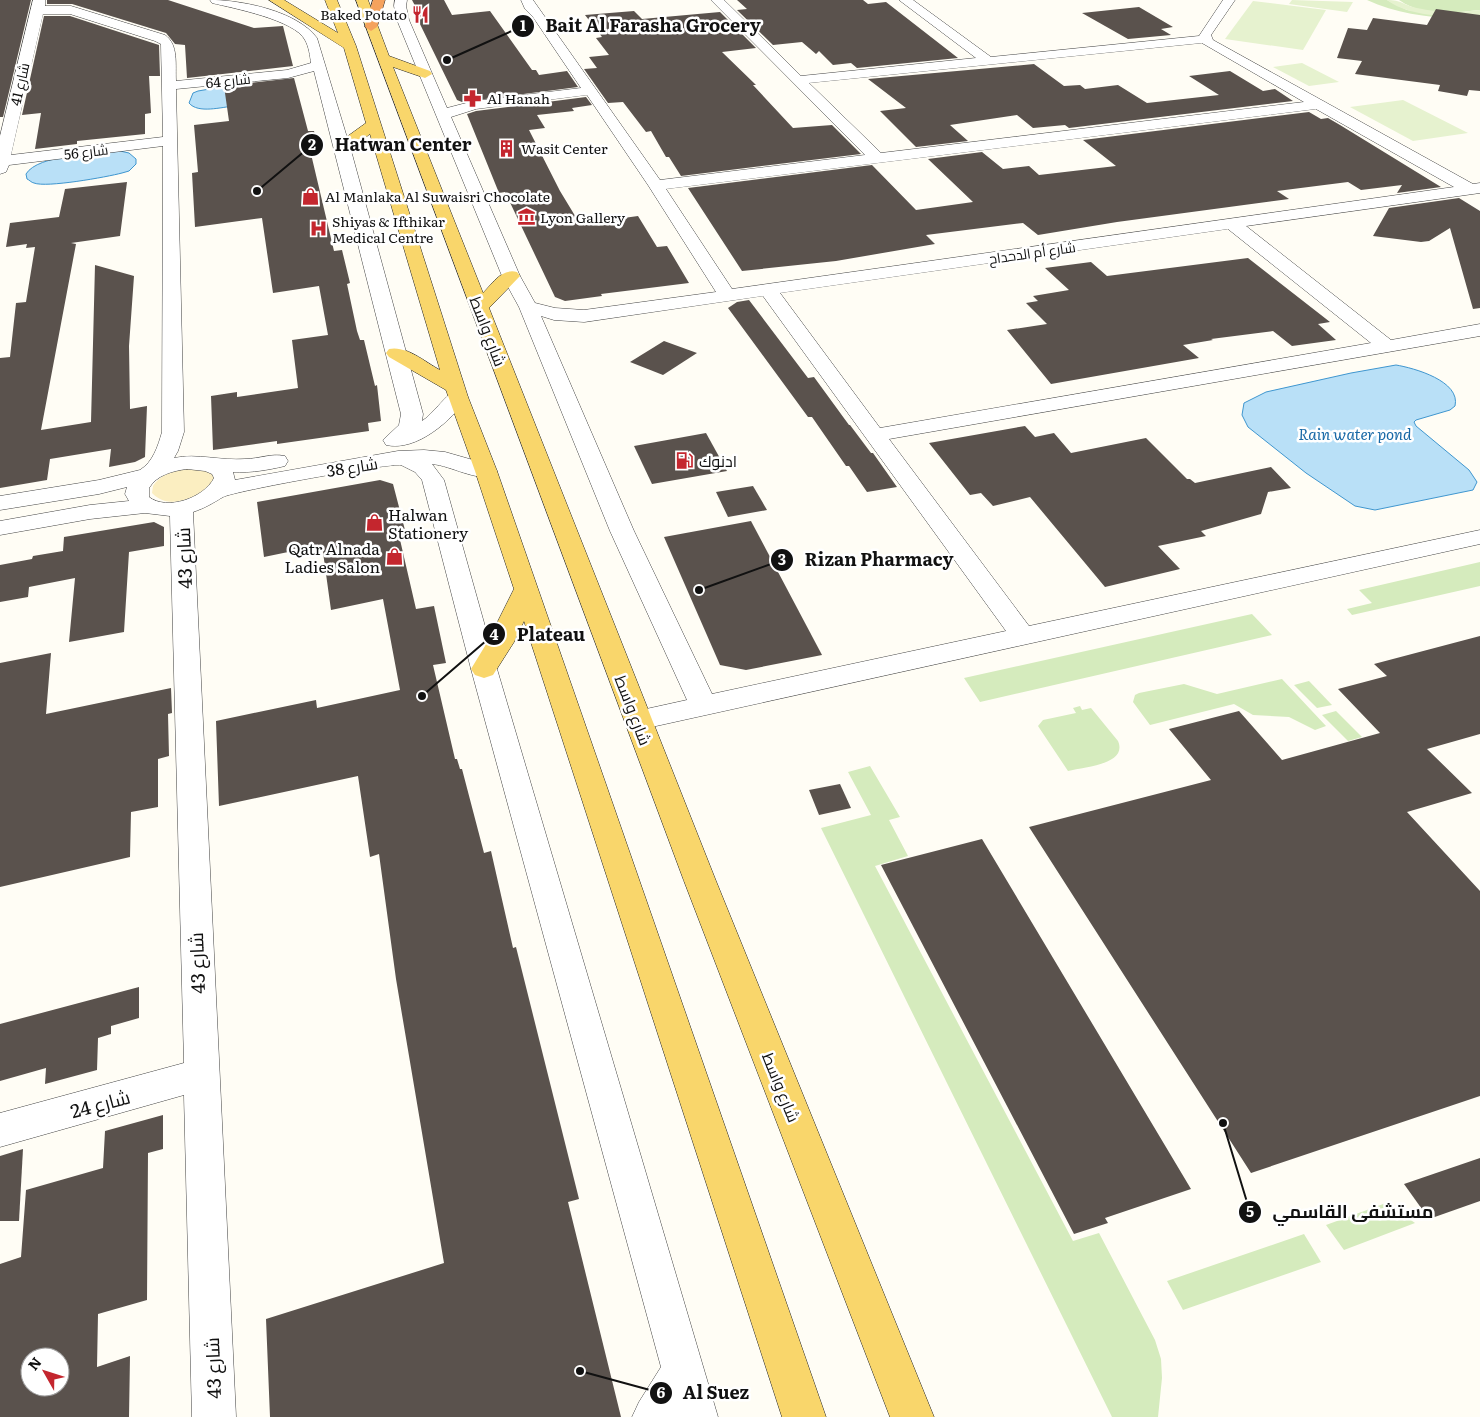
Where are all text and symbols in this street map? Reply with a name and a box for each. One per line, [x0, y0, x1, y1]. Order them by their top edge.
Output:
place label: Baked Potato [320, 4, 407, 24]
restaurant icon: Baked Potato [411, 4, 431, 24]
callout: Bait Al Farasha Grocery [511, 9, 771, 42]
text: Bait Al Farasha Grocery [545, 11, 761, 38]
text: 1 [520, 13, 526, 36]
street label: شارع 41 [4, 61, 34, 107]
street label: شارع 64 [205, 68, 251, 92]
pharmacy icon: Al Hanah [463, 88, 483, 108]
place label: Al Hanah [487, 88, 550, 108]
callout: Hatwan Center [300, 128, 482, 161]
text: Hatwan Center [334, 130, 472, 157]
text: 2 [308, 132, 316, 155]
street label: شارع 56 [63, 138, 109, 164]
building icon: Wasit Center [497, 138, 517, 158]
place label: Wasit Center [521, 138, 608, 158]
shop icon: Al Manlaka Al Suwaisri Chocolate [301, 186, 321, 206]
place label: Al Manlaka Al Suwaisri Chocolate [325, 186, 550, 206]
museum icon: Lyon Gallery [516, 207, 536, 227]
place label: Lyon Gallery [540, 207, 626, 227]
place label: Shiyas & Ifthikar Medical Centre [332, 211, 445, 247]
hospital icon: Shiyas & Ifthikar Medical Centre [308, 219, 328, 239]
street label: شارع أم الدحداح [987, 236, 1077, 269]
street label: شارع واسط [464, 293, 513, 370]
water label: Rain water pond [1298, 422, 1412, 445]
place label: ادنوك [699, 448, 737, 472]
street label: شارع 38 [325, 450, 380, 483]
fuel station icon: ادنوك [675, 450, 695, 470]
place label: Halwan Stationery [388, 502, 469, 544]
shop icon: Halwan Stationery [364, 513, 384, 533]
street label: شارع 43 [168, 527, 199, 589]
place label: Qatr Alnada Ladies Salon [285, 536, 380, 578]
callout: Rizan Pharmacy [769, 543, 963, 576]
text: Rizan Pharmacy [804, 545, 954, 572]
shop icon: Qatr Alnada Ladies Salon [384, 547, 404, 567]
text: 3 [778, 547, 786, 570]
callout: Plateau [482, 618, 595, 651]
text: Plateau [517, 620, 585, 647]
text: 4 [489, 622, 499, 645]
street label: شارع واسط [609, 672, 658, 749]
street label: شارع 43 [181, 932, 212, 994]
street label: شارع واسط [756, 1049, 807, 1126]
street label: شارع 24 [67, 1082, 133, 1125]
callout: مستشفى القاسمي [1237, 1195, 1443, 1228]
text: مستشفى القاسمي [1273, 1197, 1433, 1227]
text: 5 [1246, 1199, 1254, 1222]
street label: شارع 43 [197, 1337, 228, 1399]
north arrow [20, 1347, 70, 1397]
text: N [23, 1352, 46, 1374]
callout: Al Suez [648, 1376, 760, 1409]
text: Al Suez [683, 1378, 750, 1405]
text: 6 [657, 1380, 666, 1403]

